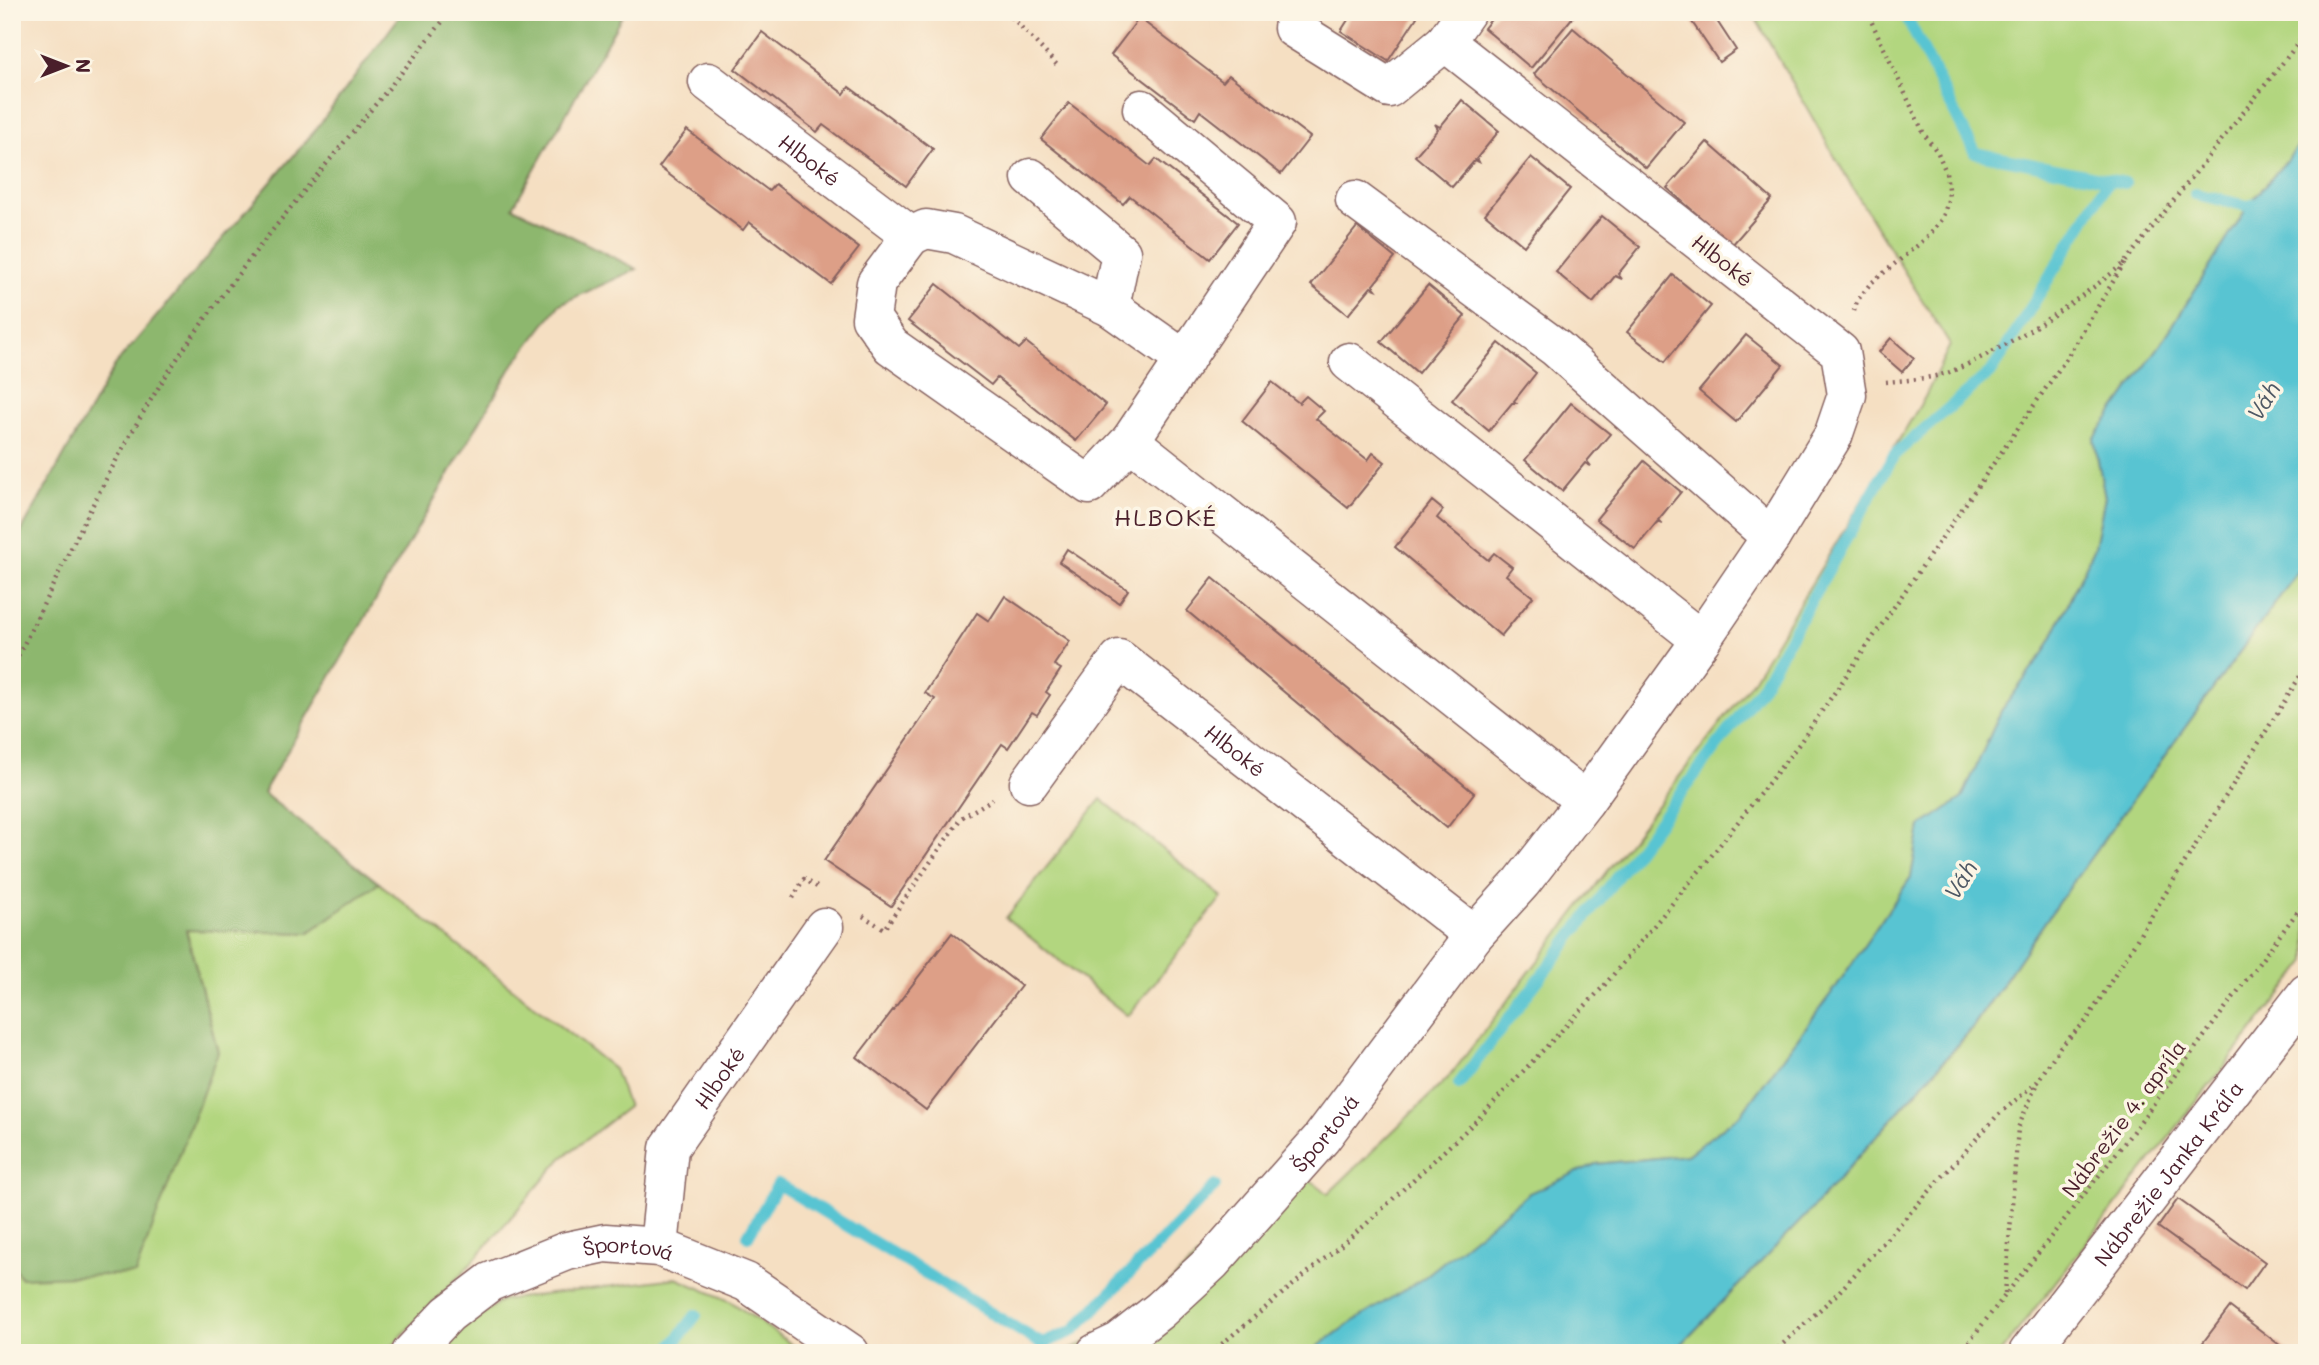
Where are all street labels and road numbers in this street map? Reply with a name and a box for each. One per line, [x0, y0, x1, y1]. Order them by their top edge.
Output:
street label: Hlboké [774, 127, 846, 191]
street label: Hlboké [1687, 228, 1759, 292]
street label: Hlboké [1200, 717, 1272, 782]
street label: Nábrežie 4. apríla [2055, 1034, 2191, 1202]
street label: Hlboké [687, 1041, 750, 1114]
street label: Nábrežie Janka Kráľa [2087, 1074, 2248, 1271]
street label: Športová [1285, 1088, 1364, 1177]
street label: Športová [580, 1229, 679, 1265]

